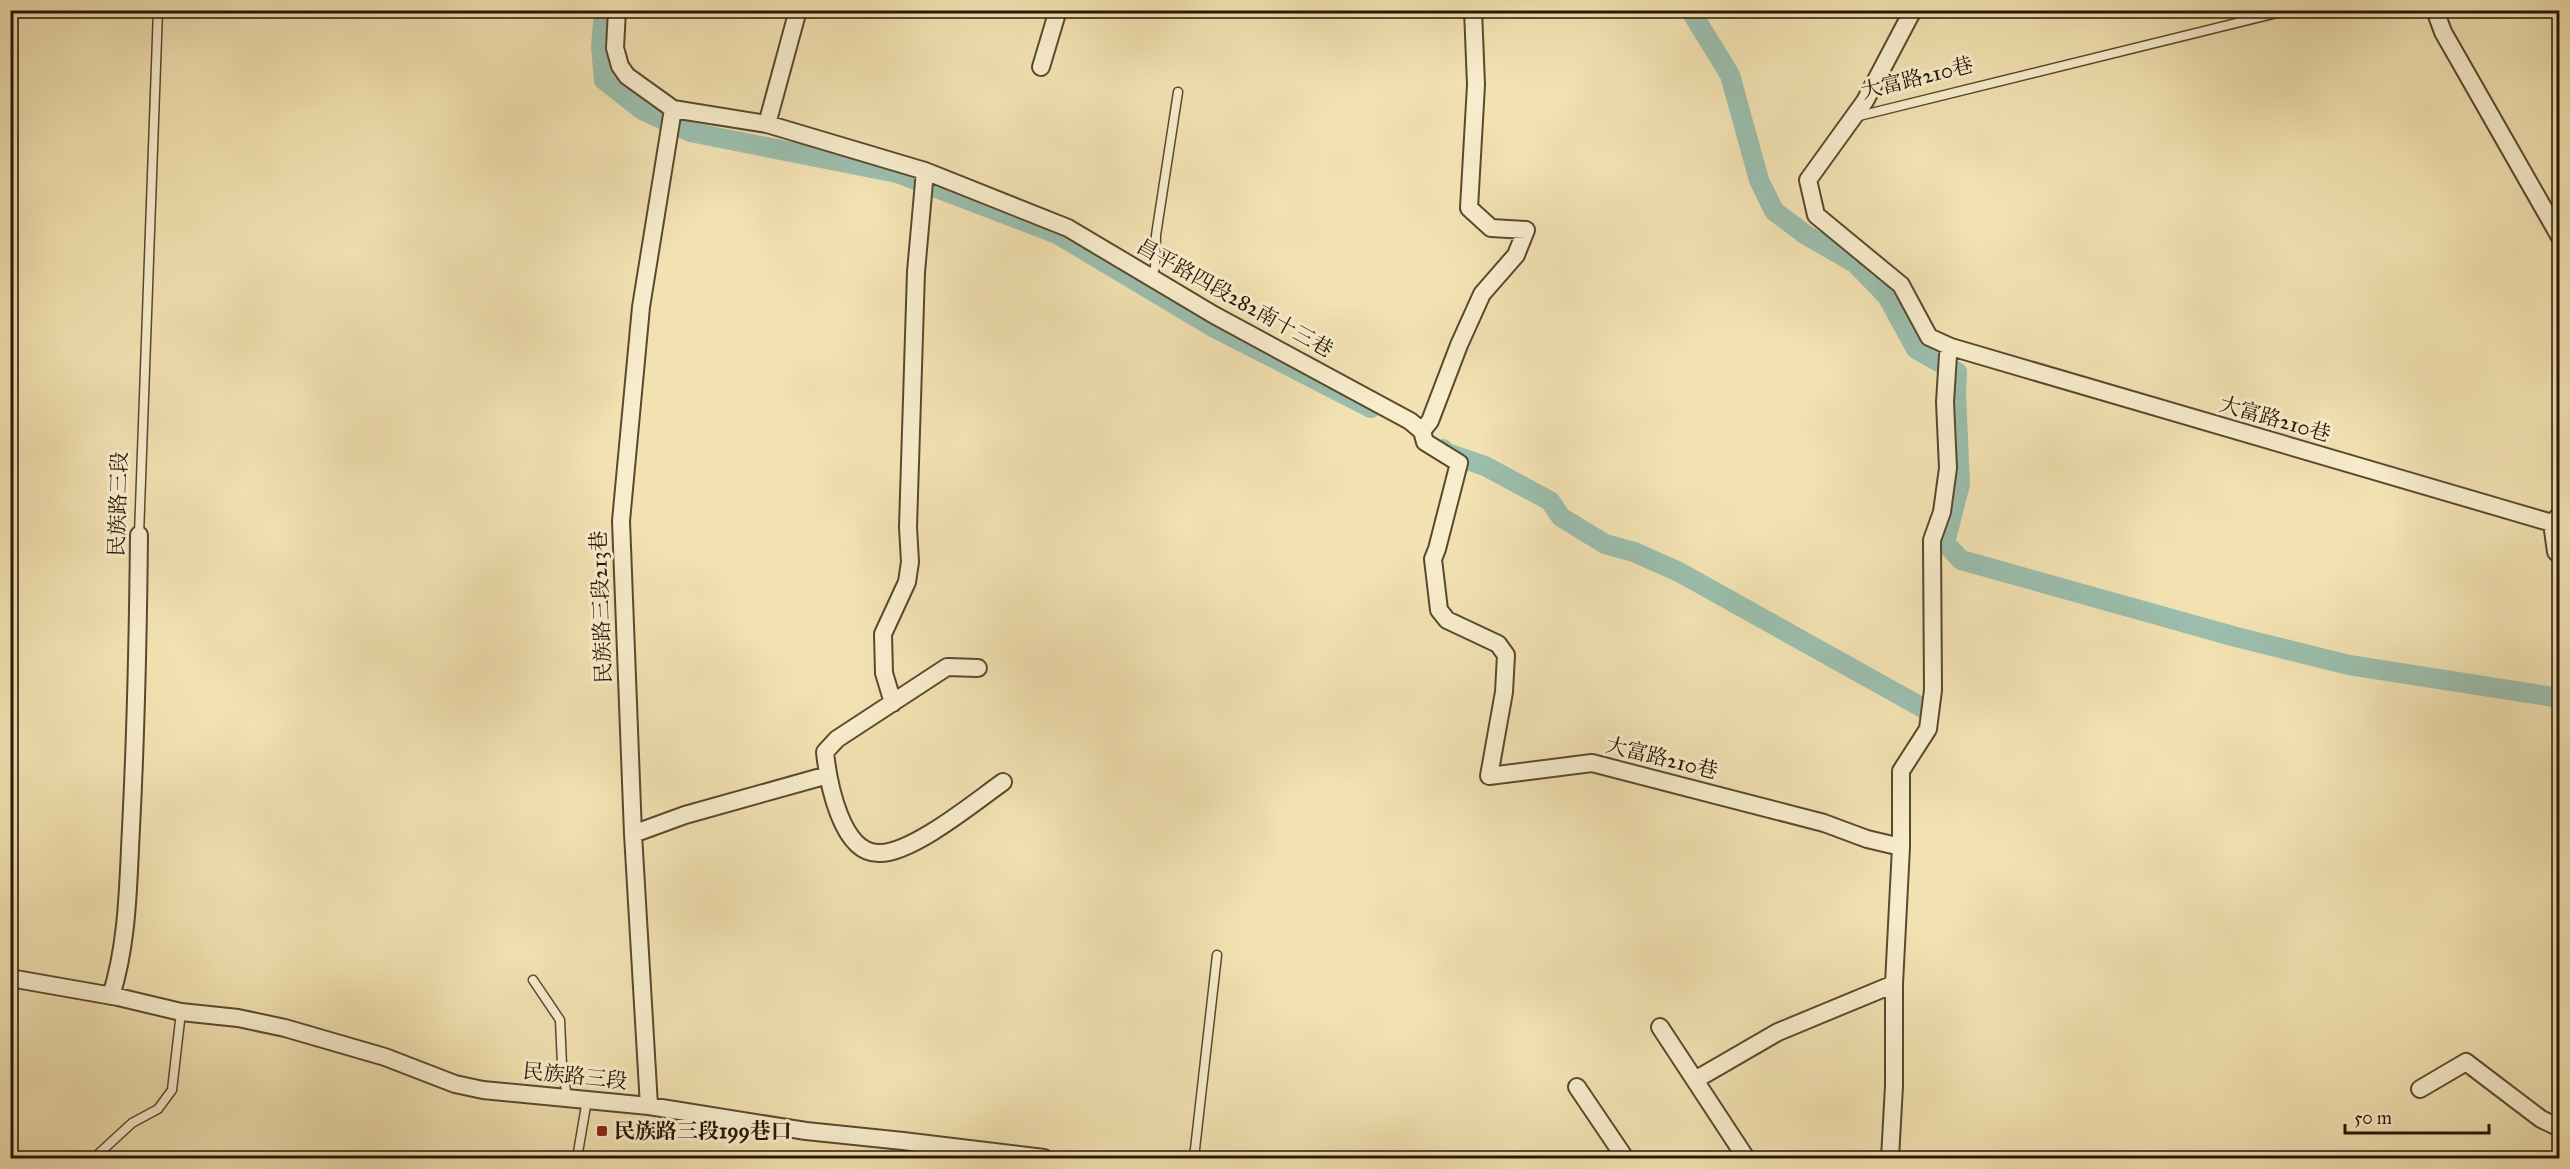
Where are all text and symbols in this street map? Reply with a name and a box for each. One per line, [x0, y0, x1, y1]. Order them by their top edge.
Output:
street label: 大富路210巷 [1858, 52, 1976, 104]
street label: 昌平路四段282南十三巷 [1132, 233, 1338, 363]
street label: 大富路210巷 [2216, 391, 2334, 447]
street label: 民族路三段 [103, 451, 133, 557]
street label: 民族路三段213巷 [585, 530, 617, 684]
street label: 大富路210巷 [1603, 732, 1721, 784]
street label: 民族路三段 [521, 1058, 629, 1094]
scale bar [2345, 1097, 2489, 1135]
text: 50 m [2354, 1107, 2392, 1129]
place label: 民族路三段199巷口 [614, 1118, 792, 1144]
marker: 民族路三段199巷口 [595, 1124, 609, 1138]

